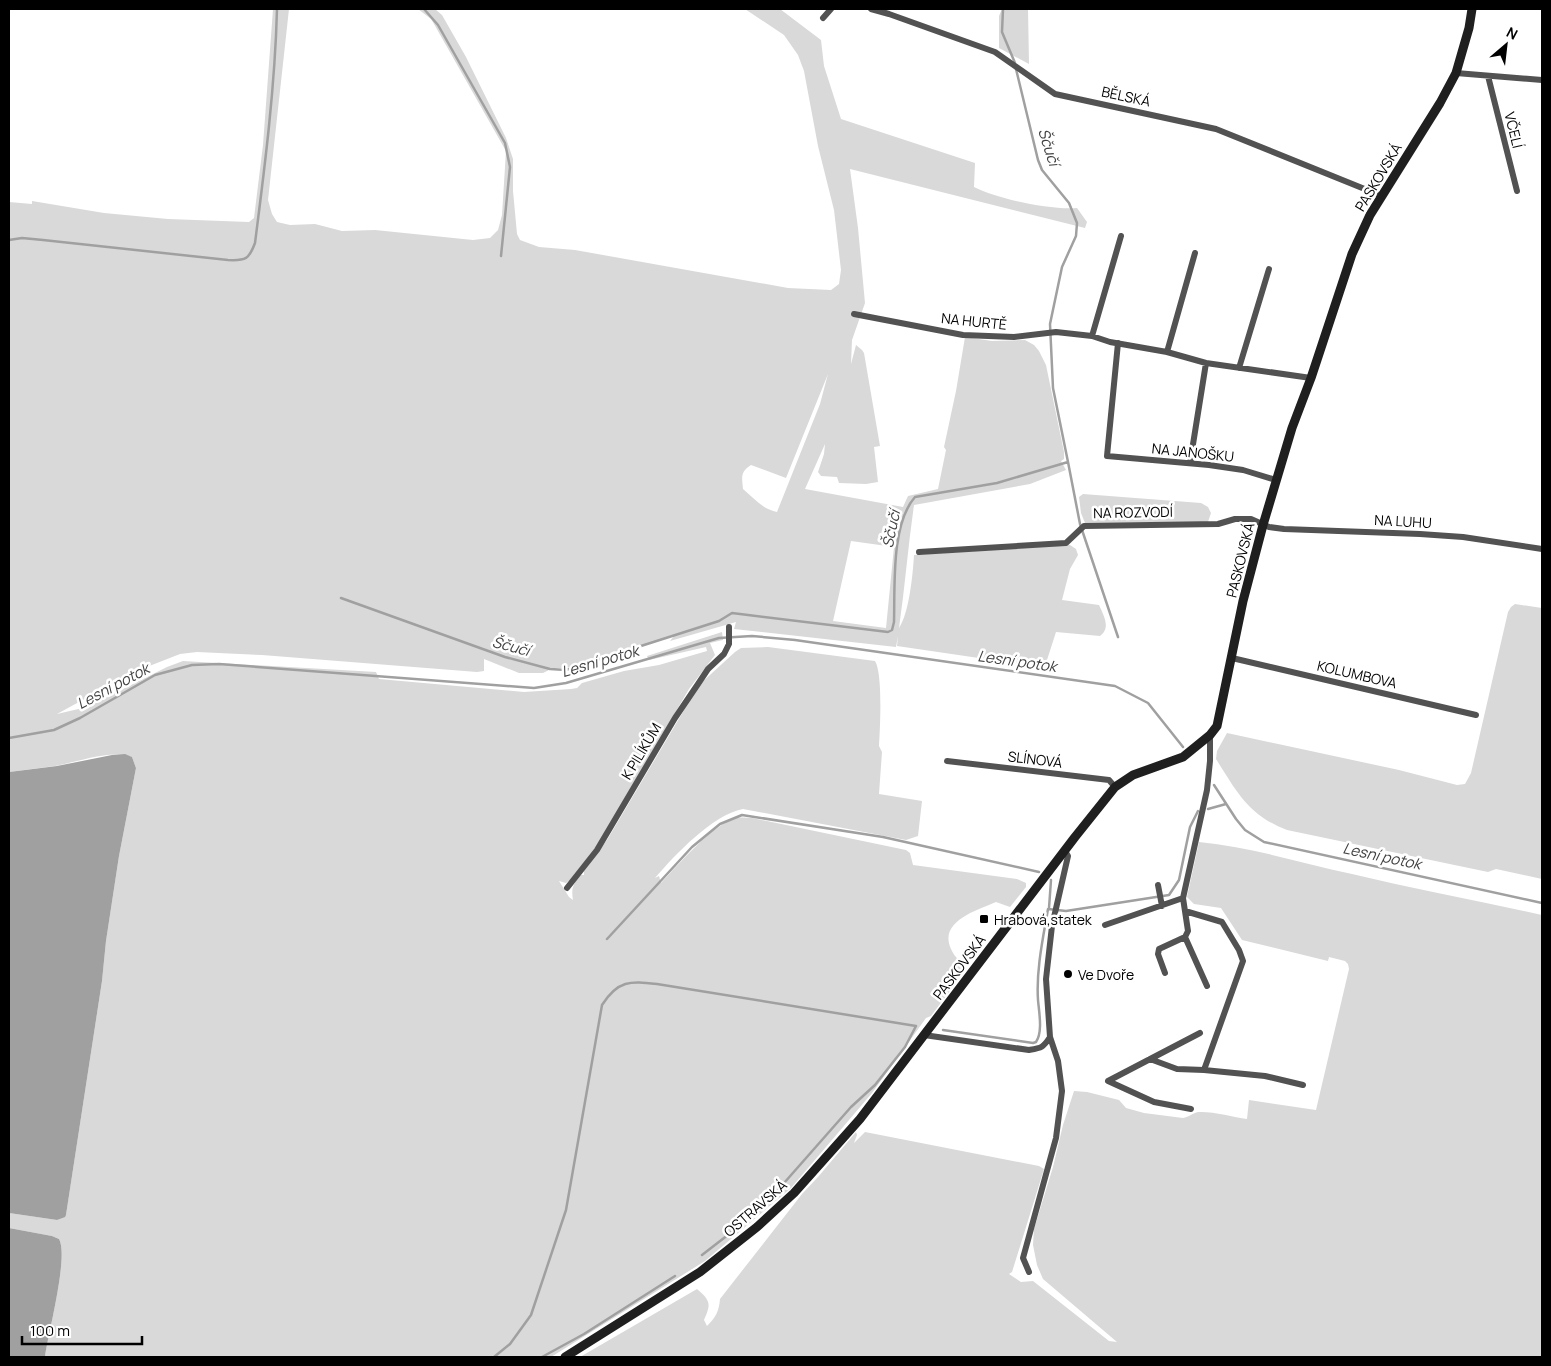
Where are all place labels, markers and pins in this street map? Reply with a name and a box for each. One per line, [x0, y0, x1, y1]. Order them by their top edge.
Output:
place label: Hrabová,statek [994, 910, 1093, 929]
marker: Hrabová,statek [978, 913, 990, 925]
place label: Ve Dvoře [1078, 965, 1134, 984]
marker: Ve Dvoře [1062, 968, 1074, 980]

